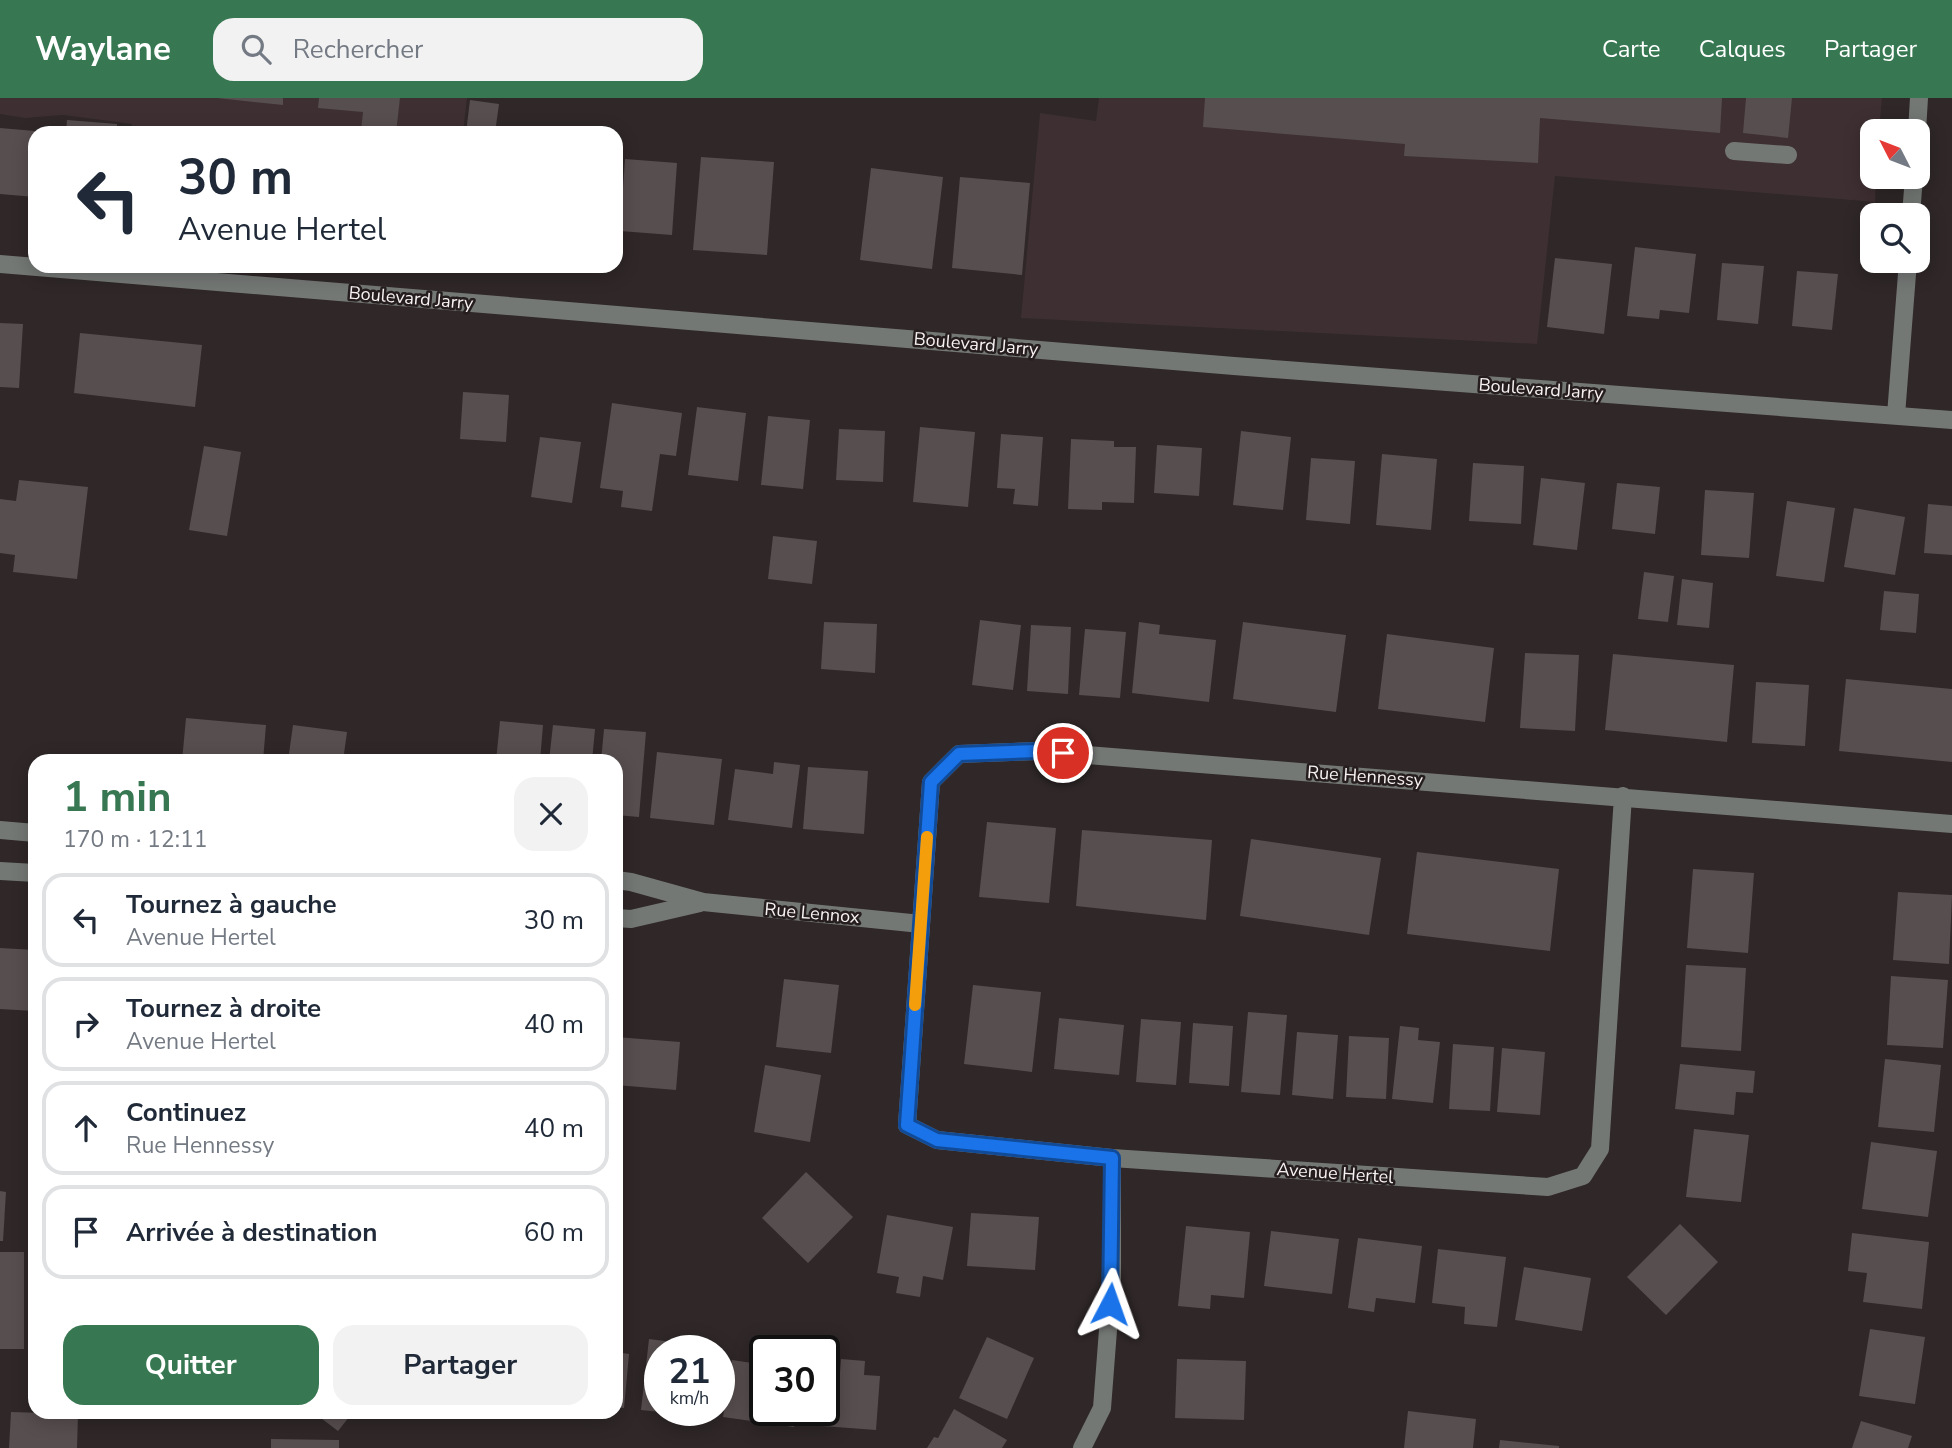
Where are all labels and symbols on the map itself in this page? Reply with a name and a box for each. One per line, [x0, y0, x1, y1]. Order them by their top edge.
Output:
north arrow [1860, 119, 1930, 189]
street label: Boulevard Jarry [348, 281, 475, 315]
street label: Boulevard Jarry [913, 327, 1040, 361]
street label: Boulevard Jarry [1478, 373, 1605, 405]
pin [1033, 723, 1093, 783]
street label: Rue Hennessy [1306, 760, 1424, 792]
street label: Rue Lennox [763, 897, 861, 929]
street label: Avenue Hertel [1276, 1157, 1395, 1189]
position arrow [1073, 1267, 1147, 1341]
speed limit sign: 30 [749, 1335, 840, 1426]

